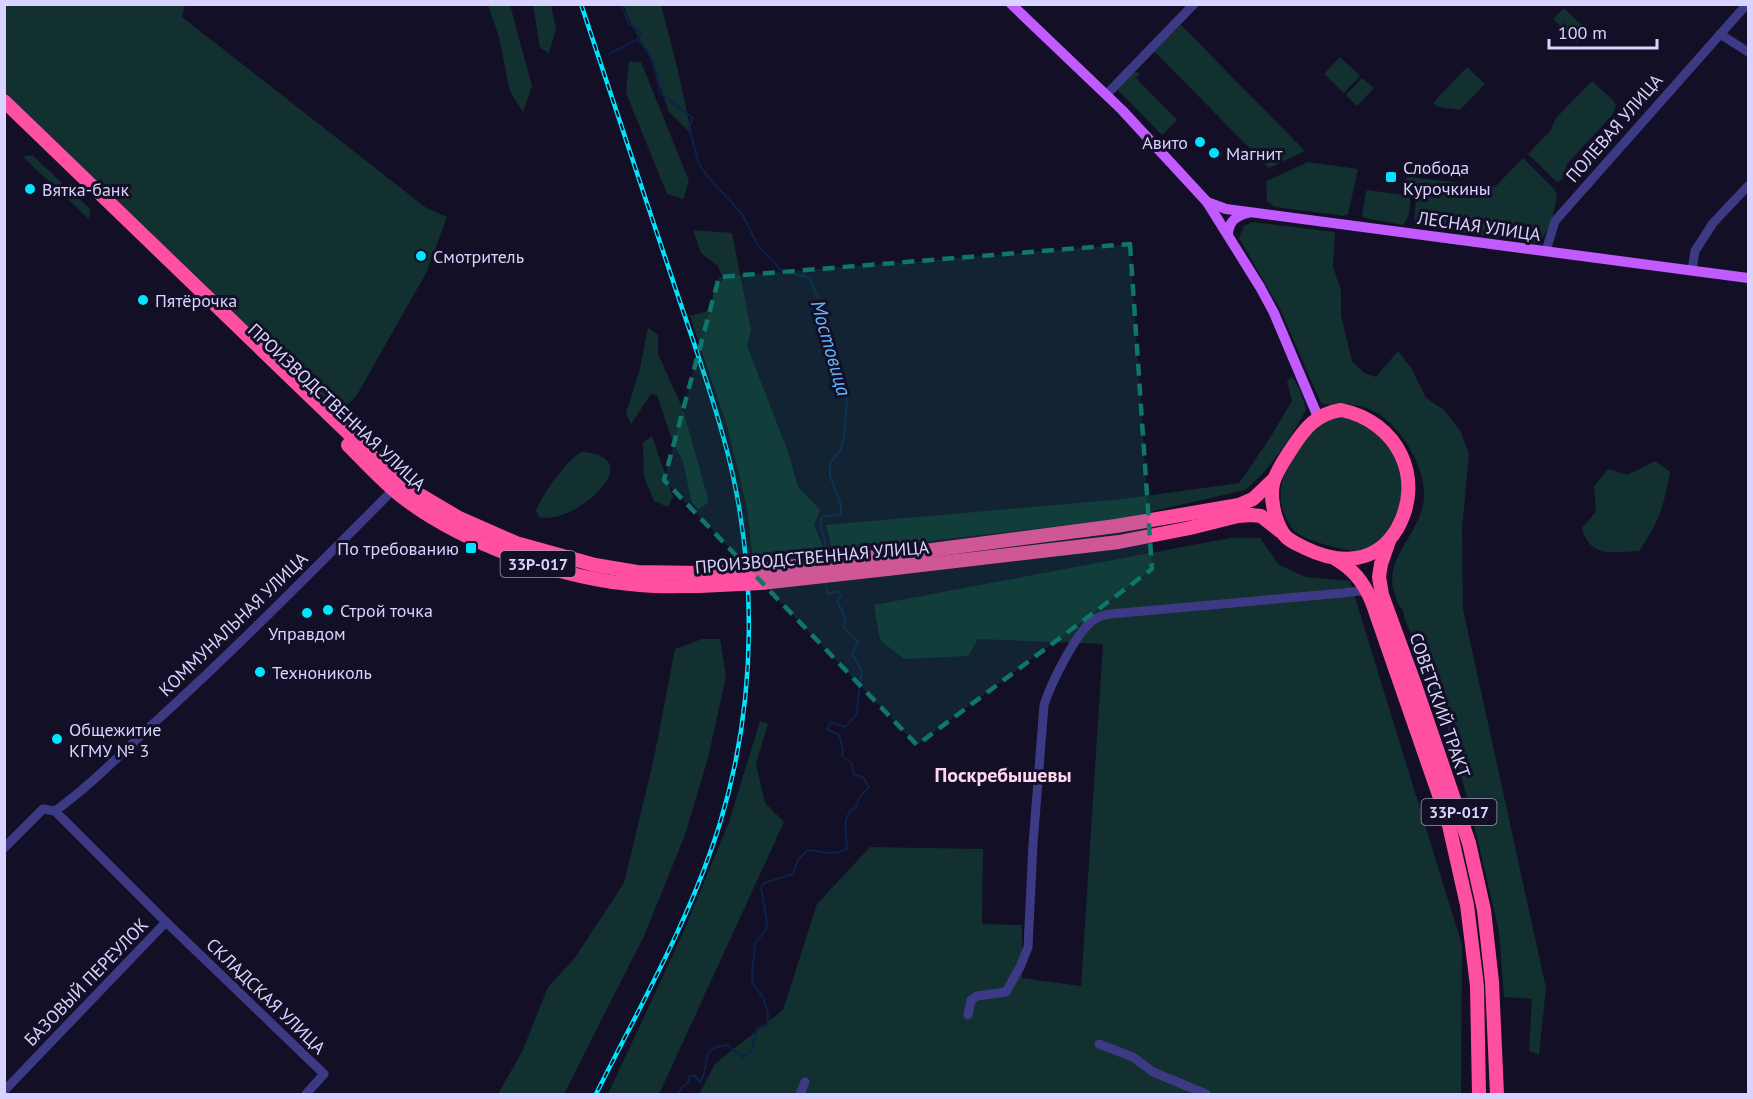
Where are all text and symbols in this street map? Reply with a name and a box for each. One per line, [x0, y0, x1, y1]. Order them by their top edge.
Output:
scale bar [1549, 12, 1657, 50]
text: 100 m [1558, 21, 1607, 44]
street label: ПОЛЕВАЯ УЛИЦА [1561, 69, 1668, 187]
place label: Авито [1142, 131, 1188, 154]
marker: Авито [1193, 135, 1207, 149]
place label: Магнит [1226, 142, 1283, 165]
marker: Магнит [1207, 146, 1221, 160]
place label: Слобода Курочкины [1403, 156, 1491, 200]
marker: Слобода Курочкины [1384, 170, 1398, 184]
place label: Вятка-банк [42, 178, 130, 201]
marker: Вятка-банк [23, 182, 37, 196]
street label: ЛЕСНАЯ УЛИЦА [1415, 206, 1543, 246]
place label: Смотритель [433, 245, 524, 268]
marker: Смотритель [414, 249, 428, 263]
place label: Пятёрочка [155, 289, 237, 312]
marker: Пятёрочка [136, 293, 150, 307]
water label: Мостовица [805, 297, 857, 399]
street label: ПРОИЗВОДСТВЕННАЯ УЛИЦА [243, 318, 431, 496]
street label: ПРОИЗВОДСТВЕННАЯ УЛИЦА [694, 535, 931, 579]
place label: По требованию [337, 537, 459, 560]
marker: По требованию [464, 541, 478, 555]
street label: КОММУНАЛЬНАЯ УЛИЦА [154, 547, 313, 701]
road number: 33Р-017 [500, 551, 576, 577]
place label: Строй точка [340, 599, 433, 622]
marker: Строй точка [321, 603, 335, 617]
marker: Управдом [300, 606, 314, 620]
place label: Управдом [268, 622, 346, 645]
street label: СОВЕТСКИЙ ТРАКТ [1404, 630, 1476, 780]
place label: Технониколь [272, 661, 372, 684]
marker: Технониколь [253, 665, 267, 679]
place label: Общежитие КГМУ № 3 [69, 718, 161, 762]
marker: Общежитие КГМУ № 3 [50, 732, 64, 746]
district label: Поскребышевы [934, 762, 1072, 788]
road number: 33Р-017 [1422, 799, 1496, 825]
street label: БАЗОВЫЙ ПЕРЕУЛОК [19, 913, 153, 1051]
street label: СКЛАДСКАЯ УЛИЦА [201, 933, 331, 1059]

